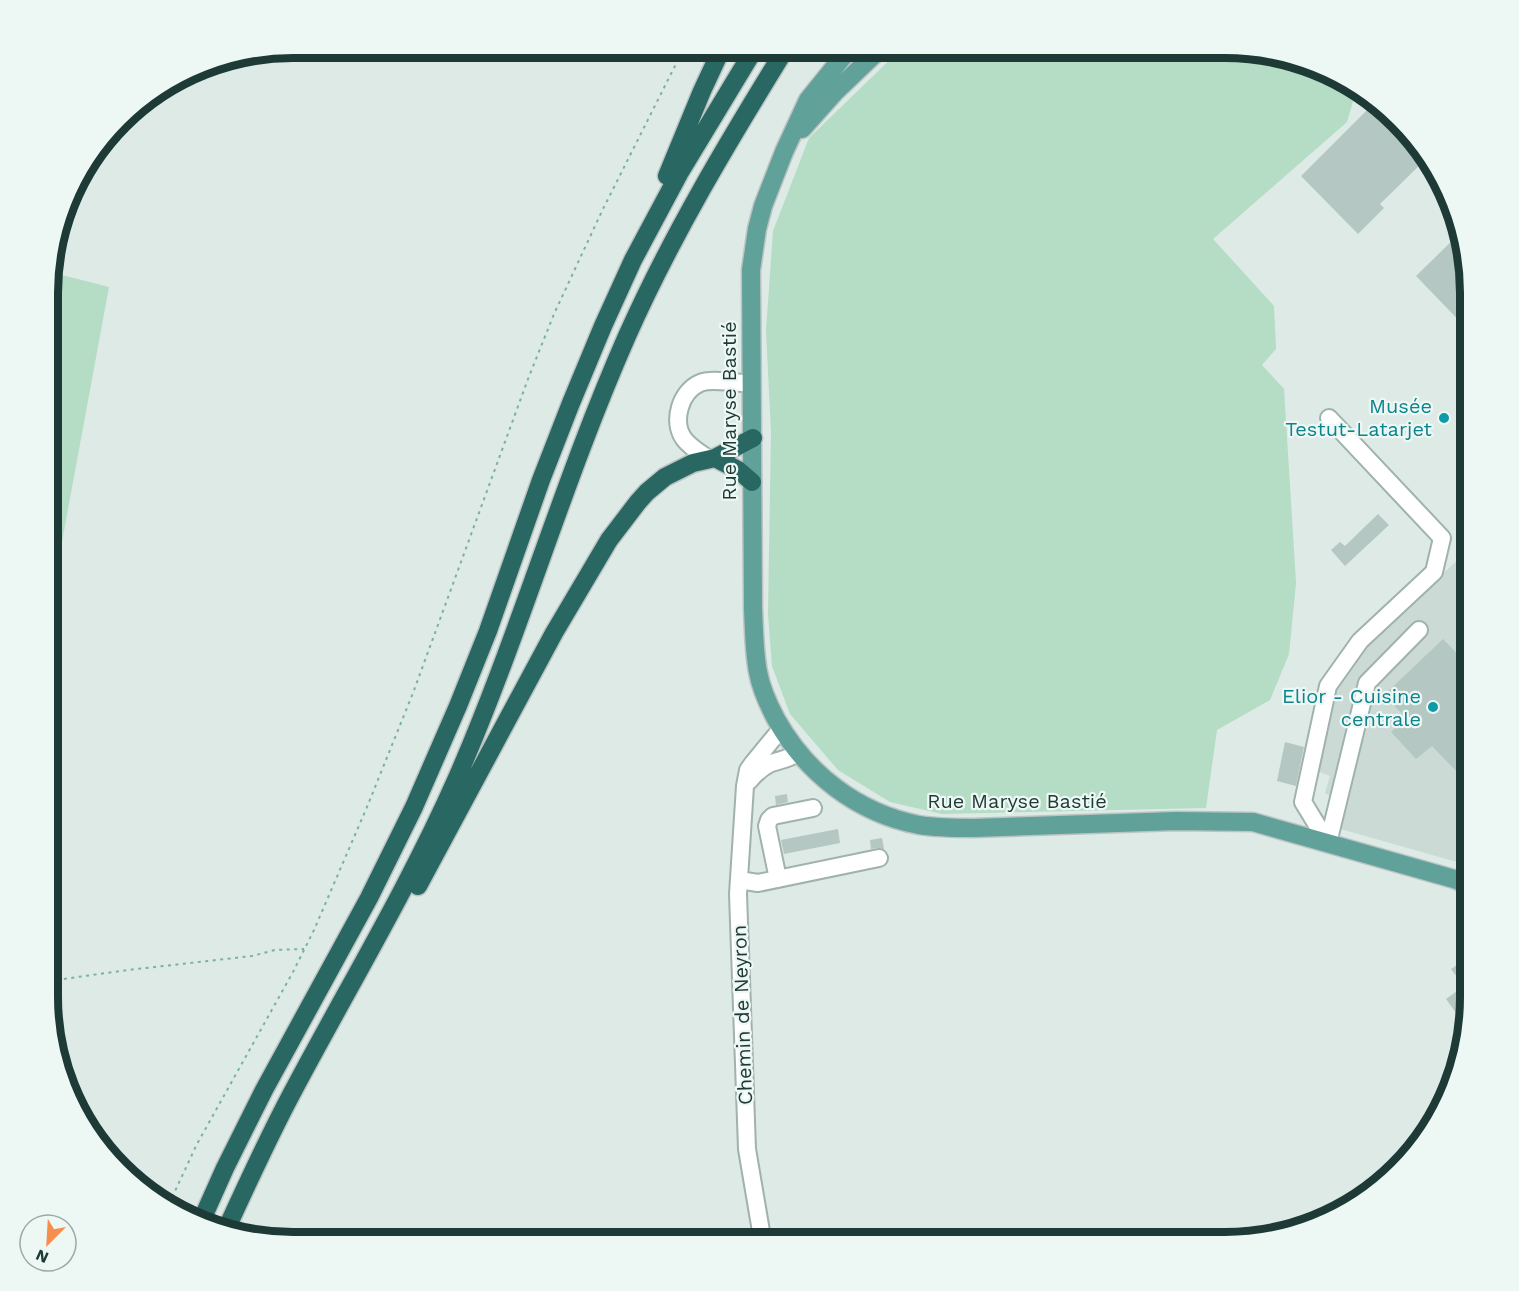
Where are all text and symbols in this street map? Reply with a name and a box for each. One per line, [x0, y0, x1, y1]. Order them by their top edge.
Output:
street label: Rue Maryse Bastié [717, 321, 741, 501]
place label: Musée Testut-Latarjet [1285, 394, 1433, 441]
marker: Musée Testut-Latarjet [1437, 411, 1451, 425]
place label: Elior - Cuisine centrale [1282, 684, 1421, 731]
marker: Elior - Cuisine centrale [1426, 700, 1440, 714]
street label: Rue Maryse Bastié [927, 789, 1107, 813]
street label: Chemin de Neyron [727, 925, 757, 1105]
north arrow [18, 1213, 78, 1273]
text: N [33, 1245, 51, 1267]

